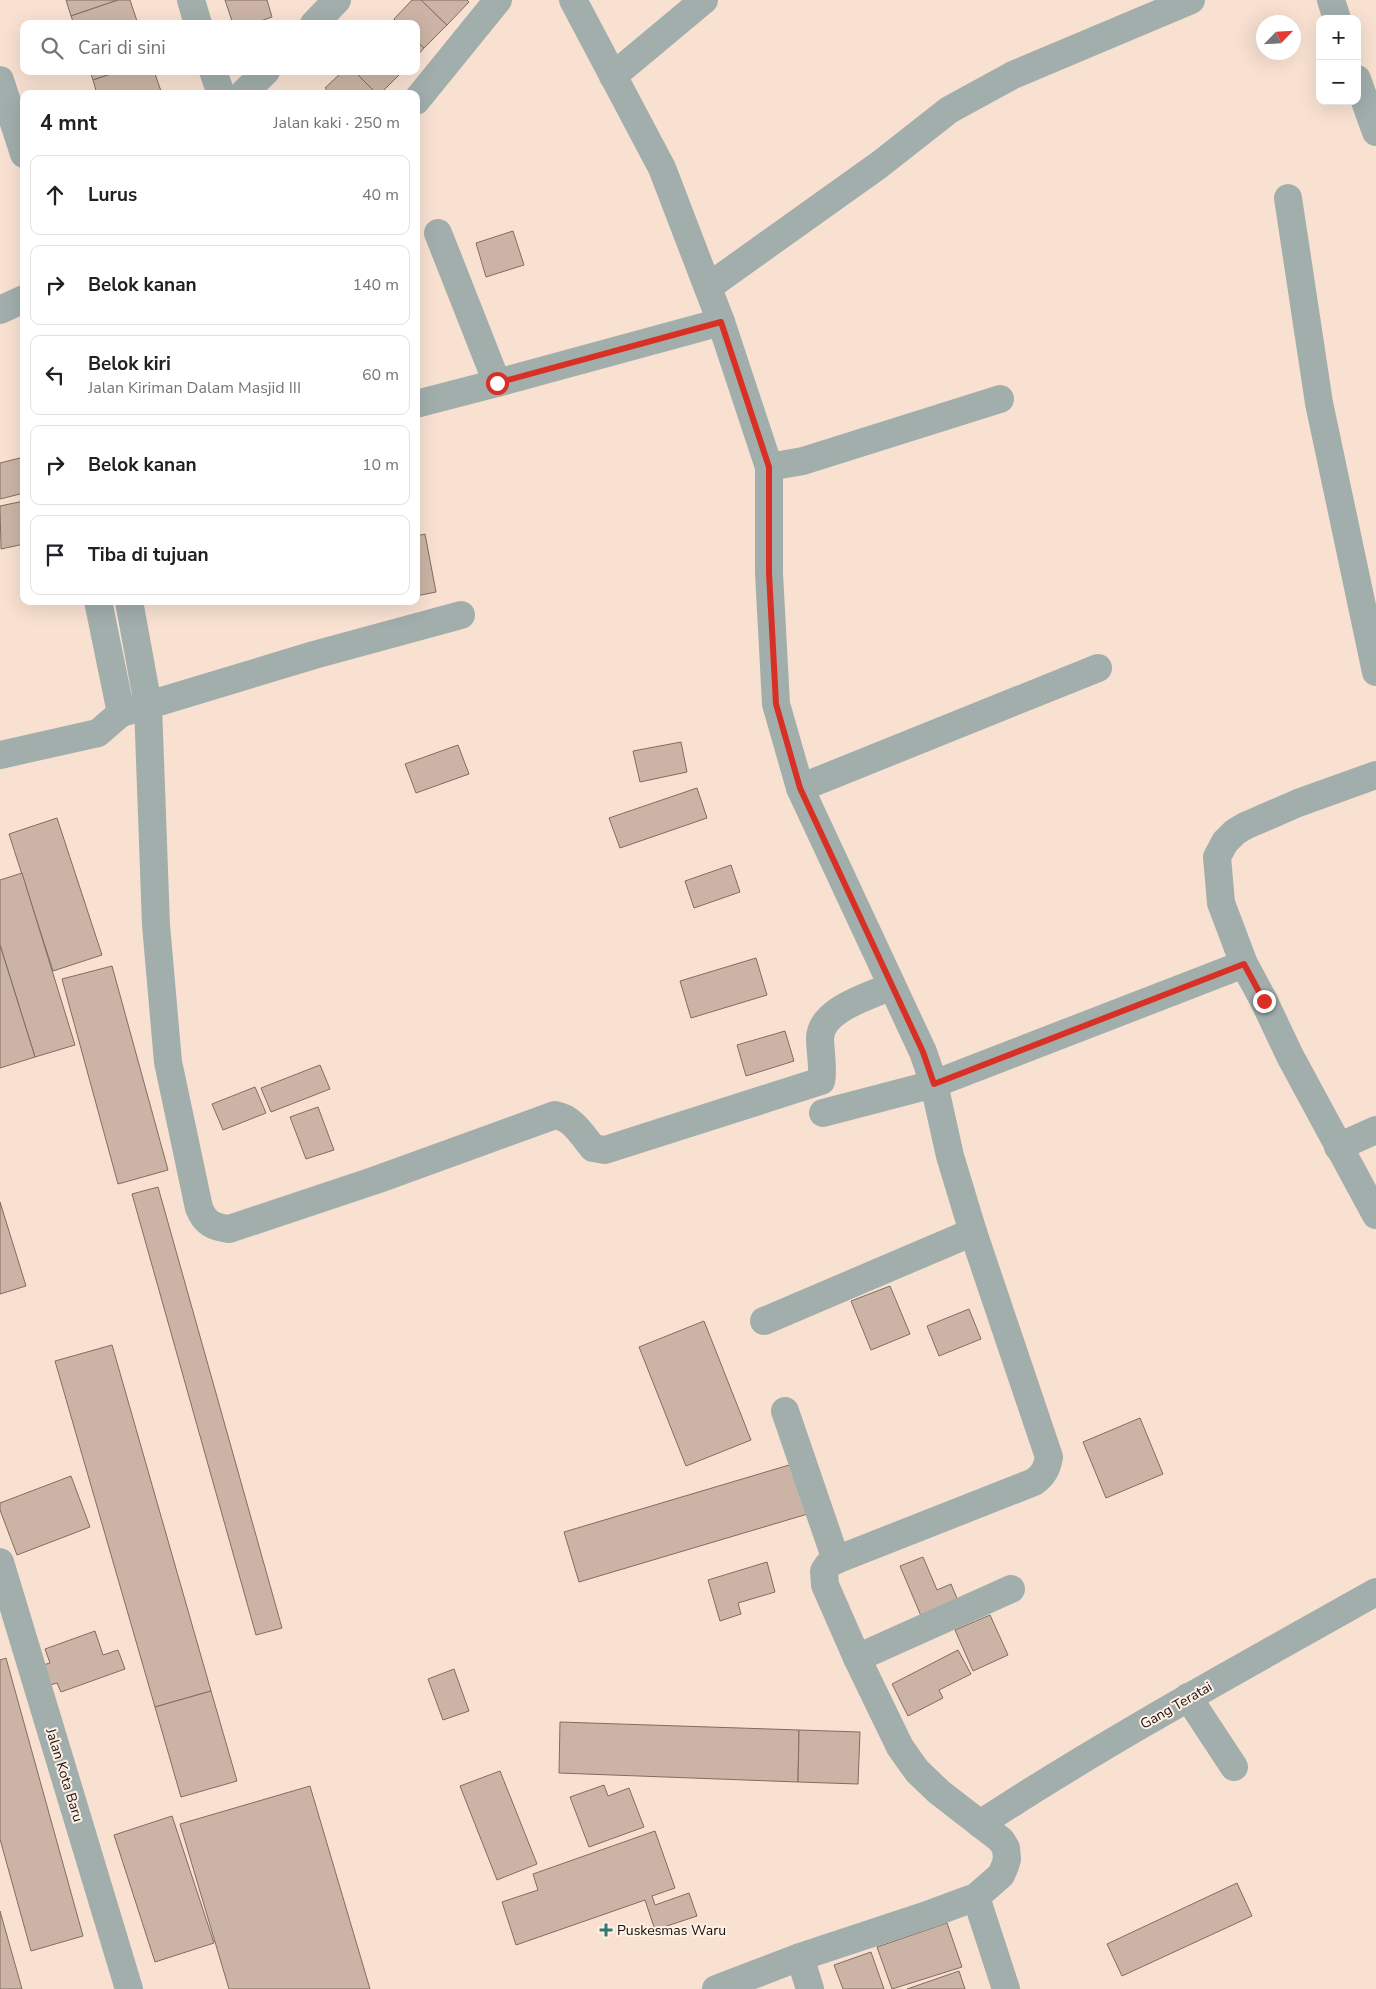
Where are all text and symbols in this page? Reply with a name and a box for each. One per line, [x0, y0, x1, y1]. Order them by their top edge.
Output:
north arrow [1256, 15, 1301, 60]
map controls [1316, 15, 1361, 105]
button: + [1316, 15, 1361, 60]
search box [20, 20, 420, 75]
icon: search [38, 34, 66, 62]
text: Cari di sini [78, 35, 166, 61]
button: − [1316, 60, 1361, 105]
text: 4 mnt [40, 109, 97, 137]
text: Jalan kaki · 250 m [273, 112, 400, 134]
icon: ahead [41, 181, 69, 209]
text: Lurus [88, 182, 137, 208]
text: 40 m [362, 184, 399, 206]
icon: right [41, 271, 69, 299]
text: Belok kanan [88, 272, 197, 298]
text: 140 m [352, 274, 399, 296]
text: Belok kiri [88, 351, 171, 377]
icon: left [41, 361, 69, 389]
text: 60 m [362, 364, 399, 386]
route start [486, 372, 509, 395]
text: Jalan Kiriman Dalam Masjid III [88, 377, 301, 399]
icon: right [41, 451, 69, 479]
text: Belok kanan [88, 452, 197, 478]
text: 10 m [362, 454, 399, 476]
icon: arrive [41, 541, 69, 569]
text: Tiba di tujuan [88, 542, 209, 568]
route end [1253, 990, 1276, 1013]
street label: Gang Teratai [1137, 1677, 1216, 1734]
street label: Jalan Kota Baru [41, 1725, 88, 1824]
place label: Puskesmas Waru [617, 1921, 726, 1940]
marker: Puskesmas Waru [599, 1923, 613, 1937]

